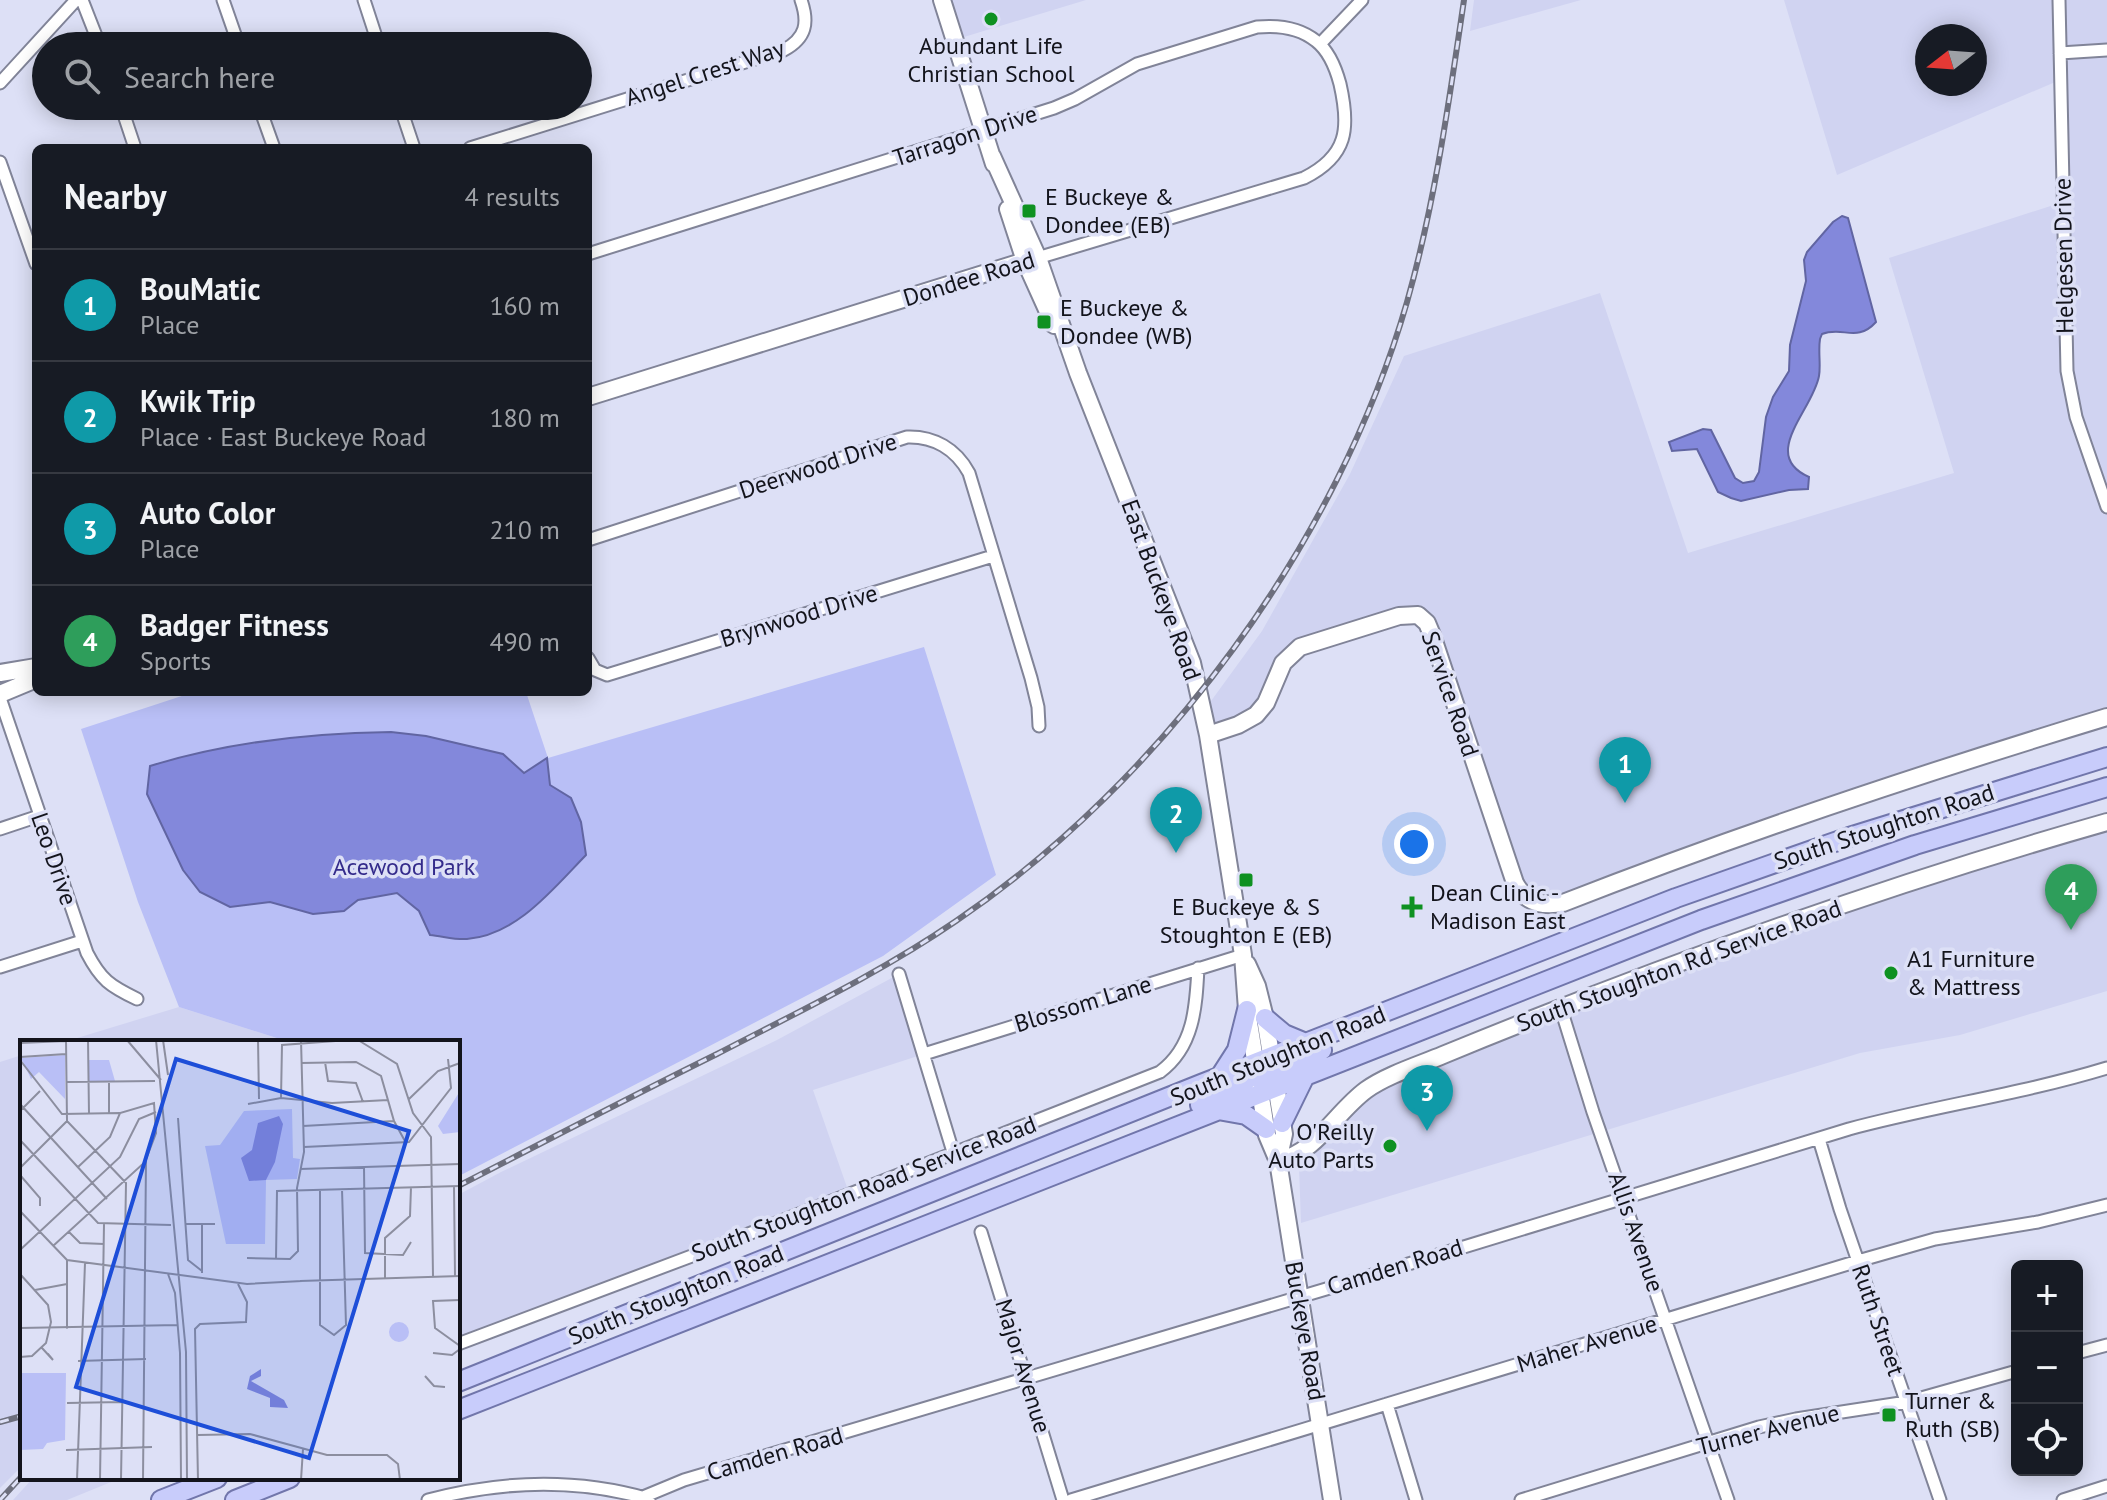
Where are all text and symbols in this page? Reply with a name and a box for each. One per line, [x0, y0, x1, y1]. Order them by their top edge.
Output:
marker: Abundant Life Christian School [982, 10, 1000, 28]
north arrow [1915, 24, 1987, 96]
place label: Abundant Life Christian School [908, 30, 1074, 89]
search box [32, 32, 592, 120]
street label: Angel Crest Way [621, 32, 788, 113]
icon: search [60, 54, 104, 98]
text: Search here [124, 57, 275, 96]
street label: Tarragon Drive [889, 98, 1041, 173]
text: Nearby [64, 174, 166, 218]
street label: Helgesen Drive [2047, 178, 2080, 334]
text: 4 results [465, 180, 560, 213]
place label: E Buckeye & Dondee (EB) [1045, 181, 1174, 240]
marker: E Buckeye & Dondee (EB) [1020, 202, 1038, 220]
street label: Dondee Road [899, 244, 1038, 313]
text: BouMatic [140, 269, 260, 308]
text: 1 [83, 289, 97, 322]
text: 160 m [489, 289, 560, 322]
place label: E Buckeye & Dondee (WB) [1060, 292, 1192, 351]
text: Place [140, 308, 199, 341]
marker: E Buckeye & Dondee (WB) [1035, 313, 1053, 331]
text: Kwik Trip [140, 381, 256, 420]
text: 2 [83, 401, 97, 434]
text: 180 m [489, 401, 560, 434]
text: Place · East Buckeye Road [140, 420, 426, 453]
street label: Deerwood Drive [735, 425, 901, 506]
text: Auto Color [140, 493, 275, 532]
street label: East Buckeye Road [1114, 495, 1209, 685]
text: 3 [83, 513, 97, 546]
text: 210 m [489, 513, 560, 546]
text: Place [140, 532, 199, 565]
street label: Brynwood Drive [717, 577, 881, 654]
text: Badger Fitness [140, 605, 329, 644]
text: 4 [83, 625, 97, 658]
text: 490 m [489, 625, 560, 658]
street label: Service Road [1415, 627, 1486, 761]
text: Sports [140, 644, 211, 677]
pin: 1 [1599, 737, 1651, 803]
street label: South Stoughton Road [1770, 776, 1998, 877]
pin: 2 [1150, 787, 1202, 853]
street label: Leo Drive [24, 808, 85, 909]
your location [1394, 824, 1434, 864]
park label: Acewood Park [333, 851, 476, 882]
pin: 4 [2045, 864, 2097, 930]
marker: E Buckeye & S Stoughton E (EB) [1237, 871, 1255, 889]
place label: Dean Clinic - Madison East [1430, 877, 1566, 936]
place label: E Buckeye & S Stoughton E (EB) [1160, 891, 1332, 950]
street label: South Stoughton Rd Service Road [1512, 892, 1845, 1039]
marker: Dean Clinic - Madison East [1401, 896, 1423, 918]
place label: A1 Furniture & Mattress [1907, 943, 2035, 1002]
marker: A1 Furniture & Mattress [1882, 964, 1900, 982]
street label: Blossom Lane [1010, 968, 1155, 1039]
street label: South Stoughton Road [1166, 998, 1390, 1113]
inset map [20, 1040, 460, 1480]
pin: 3 [1401, 1065, 1453, 1131]
street label: South Stoughton Road Service Road [687, 1108, 1041, 1269]
place label: O'Reilly Auto Parts [1268, 1116, 1374, 1175]
marker: O'Reilly Auto Parts [1381, 1137, 1399, 1155]
street label: Allis Avenue [1601, 1168, 1672, 1296]
street label: Camden Road [1323, 1231, 1466, 1302]
street label: South Stoughton Road [564, 1237, 788, 1352]
street label: Buckeye Road [1278, 1259, 1333, 1403]
street label: Ruth Street [1845, 1260, 1912, 1380]
map controls [2011, 1260, 2083, 1476]
button: + [2011, 1260, 2083, 1332]
street label: Major Avenue [988, 1295, 1059, 1437]
street label: Maher Avenue [1513, 1308, 1661, 1380]
button: − [2011, 1332, 2083, 1404]
place label: Turner & Ruth (SB) [1905, 1385, 2000, 1444]
street label: Turner Avenue [1693, 1397, 1842, 1462]
button: locate [2011, 1404, 2083, 1476]
marker: Turner & Ruth (SB) [1880, 1406, 1898, 1424]
street label: Camden Road [703, 1419, 846, 1488]

